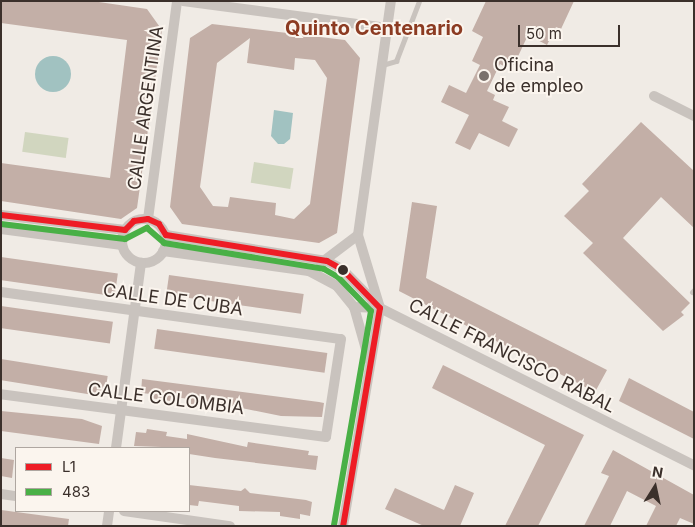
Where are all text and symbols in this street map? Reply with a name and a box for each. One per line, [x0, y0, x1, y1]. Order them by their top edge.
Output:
scale bar [520, 15, 622, 47]
district label: Quinto Centenario [285, 16, 463, 40]
street label: CALLE ARGENTINA [124, 24, 168, 192]
text: 50 m [526, 24, 562, 43]
place label: Oficina de empleo [494, 55, 584, 98]
marker: Oficina de empleo [478, 70, 490, 82]
unlabelled marker [338, 265, 348, 275]
street label: CALLE DE CUBA [102, 279, 244, 321]
street label: CALLE FRANCISCO RABAL [405, 294, 619, 418]
street label: CALLE COLOMBIA [87, 379, 245, 419]
legend [15, 447, 190, 512]
text: L1 [62, 457, 76, 476]
north arrow [630, 462, 680, 512]
text: N [651, 462, 664, 481]
text: 483 [62, 482, 90, 501]

